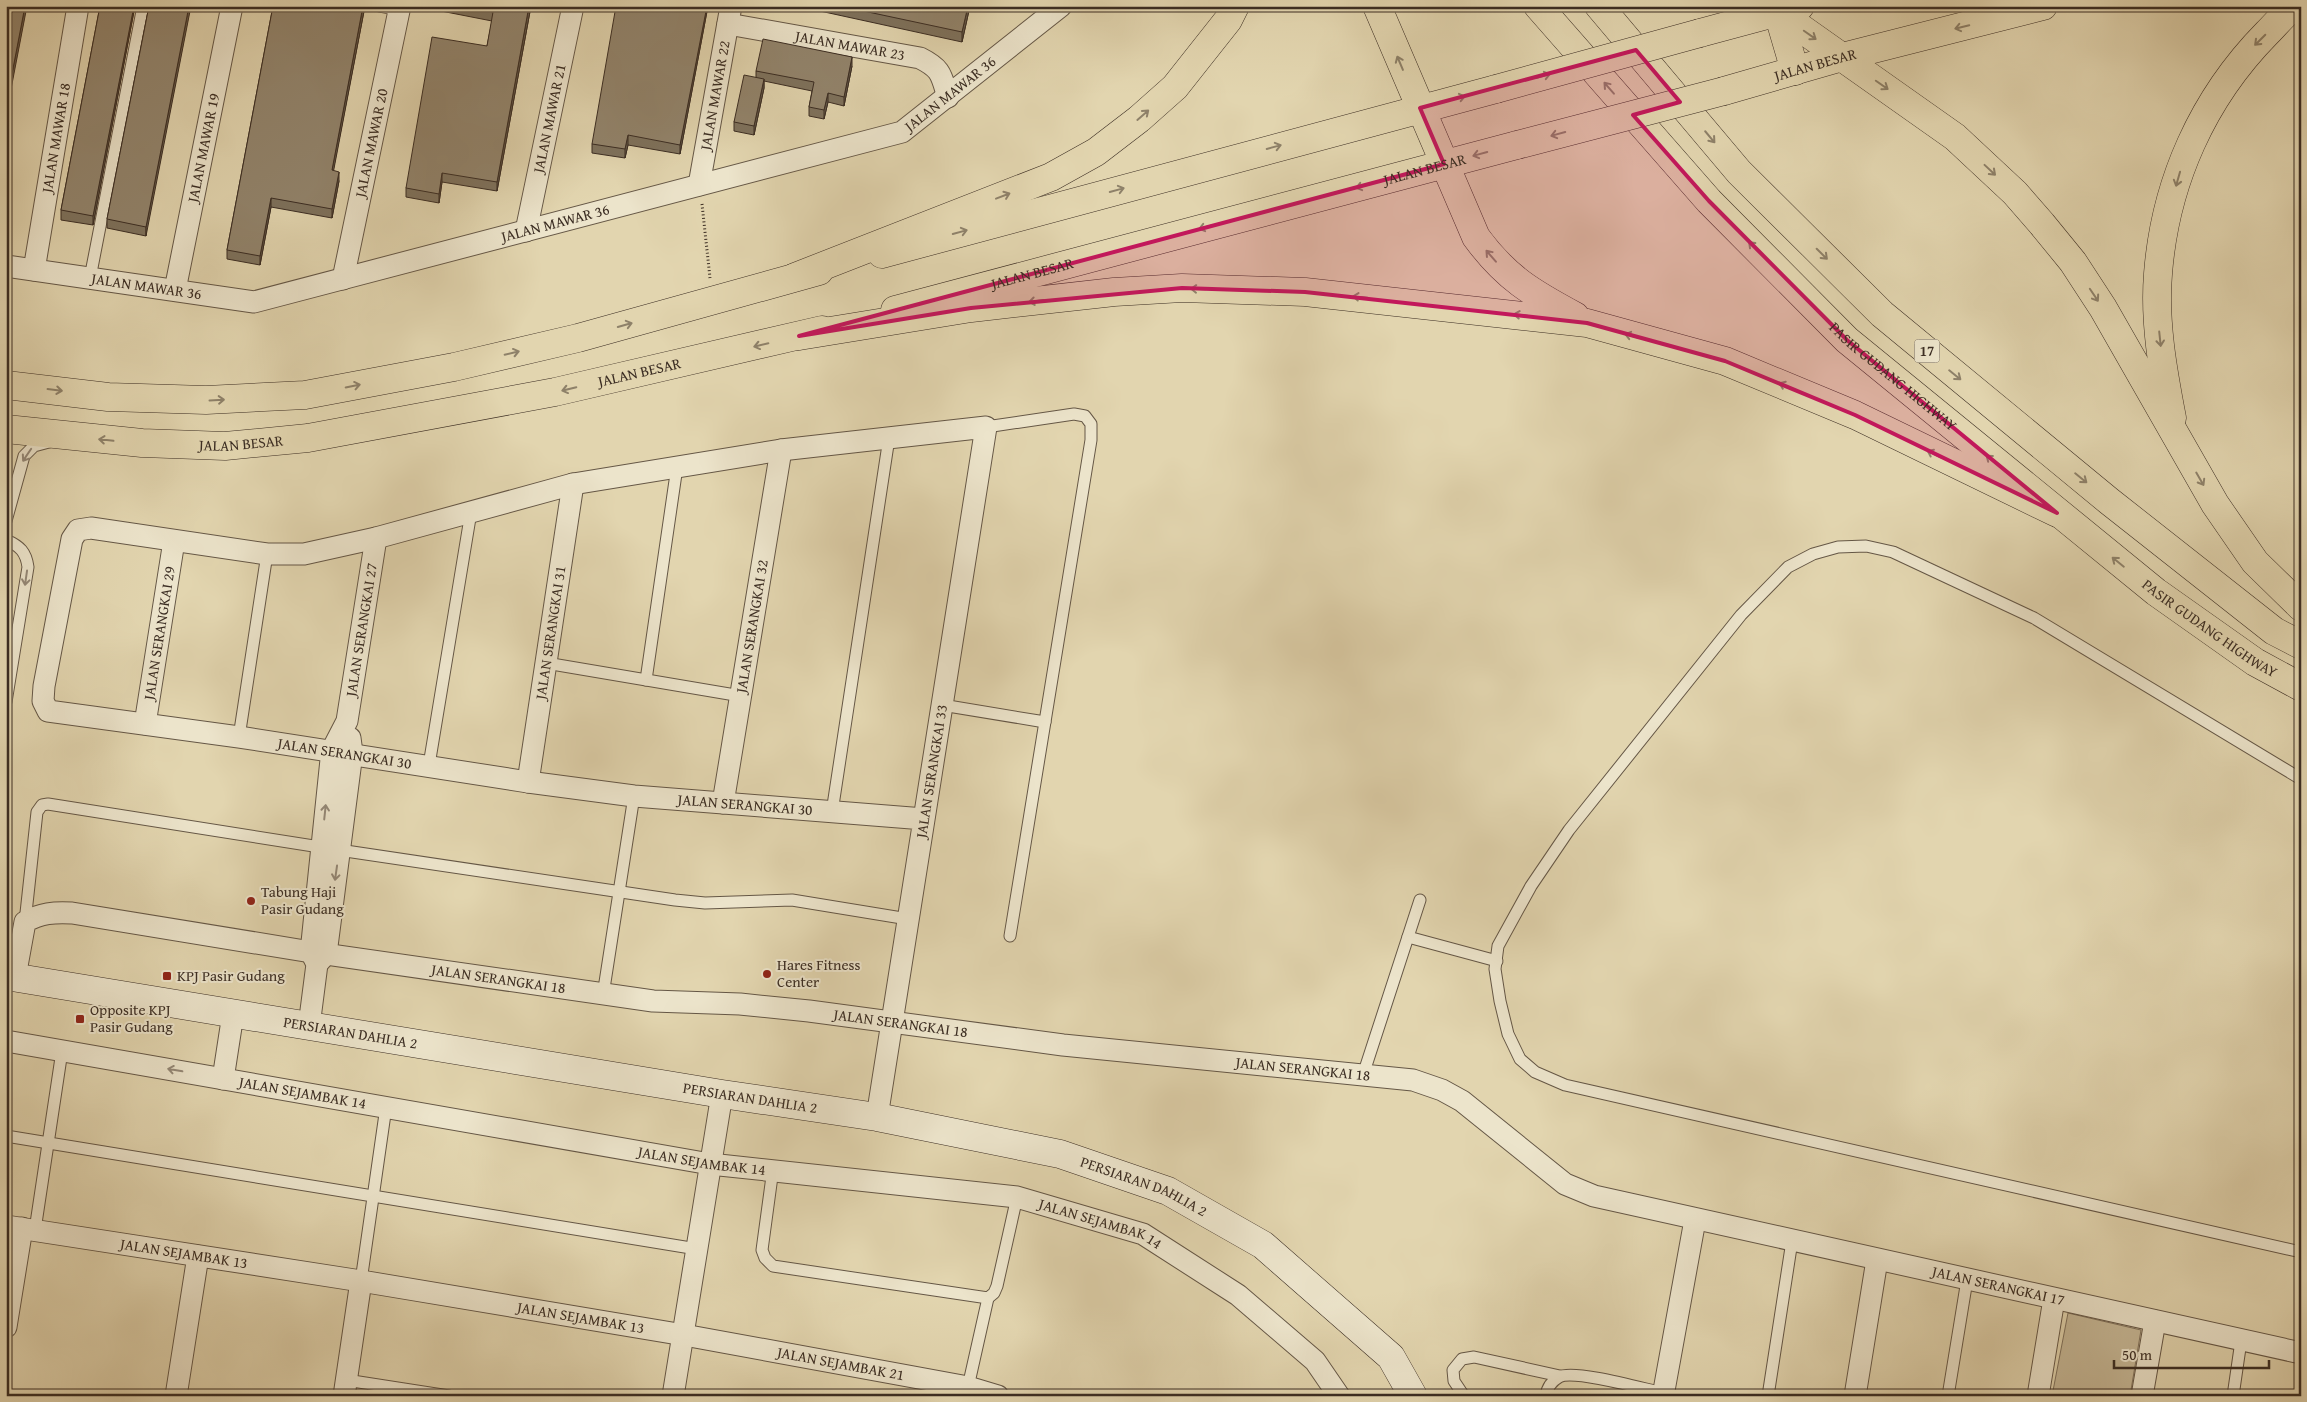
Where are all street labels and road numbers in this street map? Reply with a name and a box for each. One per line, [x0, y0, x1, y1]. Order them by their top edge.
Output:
street label: JALAN MAWAR 23 [792, 25, 907, 65]
street label: JALAN MAWAR 22 [694, 39, 735, 154]
street label: JALAN BESAR [1770, 43, 1859, 87]
street label: JALAN MAWAR 36 [898, 51, 1000, 137]
street label: JALAN MAWAR 21 [527, 62, 571, 177]
street label: JALAN MAWAR 18 [36, 81, 75, 196]
street label: JALAN MAWAR 20 [349, 86, 393, 201]
street label: JALAN MAWAR 19 [181, 91, 224, 206]
street label: JALAN BESAR [1379, 148, 1468, 191]
street label: JALAN MAWAR 36 [497, 198, 611, 247]
street label: JALAN BESAR [987, 252, 1076, 295]
street label: JALAN MAWAR 36 [88, 267, 203, 304]
street label: PASIR GUDANG HIGHWAY [1825, 317, 1962, 436]
road number: 17 [1914, 340, 1940, 362]
street label: JALAN BESAR [594, 352, 683, 392]
street label: JALAN BESAR [197, 429, 285, 456]
street label: JALAN SERANGKAI 32 [730, 558, 773, 697]
street label: JALAN SERANGKAI 27 [340, 561, 382, 700]
street label: JALAN SERANGKAI 31 [529, 564, 571, 703]
street label: JALAN SERANGKAI 29 [138, 565, 180, 703]
street label: PASIR GUDANG HIGHWAY [2138, 574, 2281, 682]
street label: JALAN SERANGKAI 33 [910, 703, 952, 842]
street label: JALAN SERANGKAI 30 [274, 732, 413, 774]
street label: JALAN SERANGKAI 30 [675, 788, 813, 820]
street label: JALAN SERANGKAI 18 [428, 958, 567, 998]
street label: JALAN SERANGKAI 18 [830, 1003, 969, 1042]
street label: PERSIARAN DAHLIA 2 [282, 1011, 419, 1054]
street label: JALAN SERANGKAI 18 [1233, 1051, 1371, 1086]
street label: JALAN SEJAMBAK 14 [235, 1071, 368, 1114]
street label: PERSIARAN DAHLIA 2 [681, 1077, 819, 1118]
street label: JALAN SEJAMBAK 14 [634, 1140, 767, 1180]
street label: PERSIARAN DAHLIA 2 [1078, 1151, 1211, 1221]
street label: JALAN SEJAMBAK 14 [1035, 1192, 1166, 1254]
street label: JALAN SEJAMBAK 13 [117, 1233, 249, 1273]
street label: JALAN SERANGKAI 17 [1928, 1260, 2067, 1310]
street label: JALAN SEJAMBAK 13 [514, 1296, 646, 1338]
street label: JALAN SEJAMBAK 21 [774, 1341, 906, 1385]

